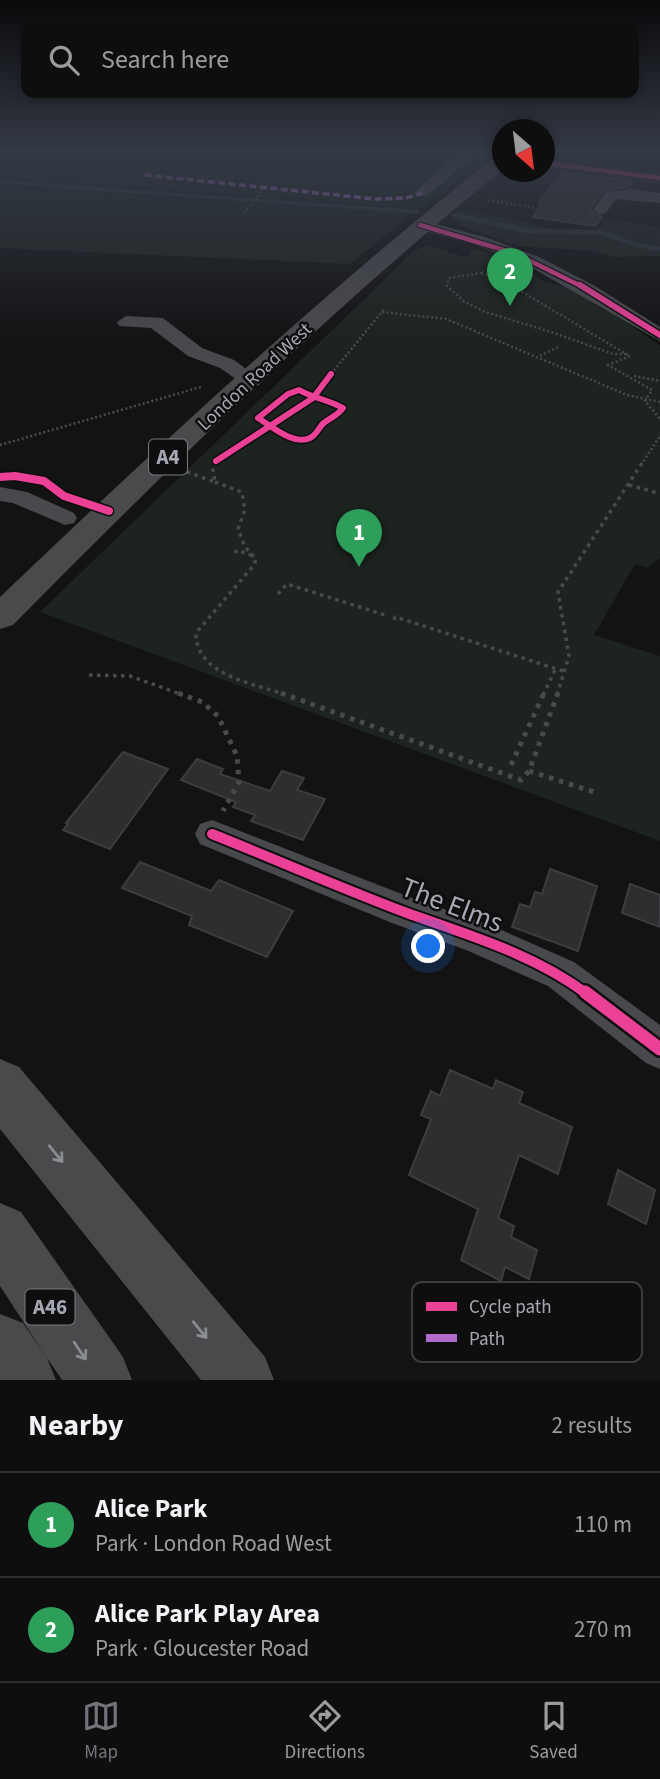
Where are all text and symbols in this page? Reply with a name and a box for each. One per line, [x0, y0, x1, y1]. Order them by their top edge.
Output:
search box [21, 21, 639, 98]
icon: search [45, 41, 83, 79]
text: Search here [101, 41, 229, 78]
north arrow [492, 119, 555, 182]
pin: 2 [487, 248, 533, 306]
street label: London Road West [192, 316, 319, 437]
road number: A4 [149, 440, 187, 475]
pin: 1 [336, 509, 382, 567]
street label: The Elms [395, 867, 509, 943]
your location [411, 929, 445, 963]
one-way arrow [48, 1145, 64, 1163]
legend [412, 1282, 642, 1362]
road number: A46 [26, 1290, 74, 1324]
text: Cycle path [469, 1294, 551, 1321]
one-way arrow [193, 1320, 208, 1338]
text: Path [469, 1326, 505, 1353]
one-way arrow [73, 1340, 87, 1360]
text: Nearby [28, 1404, 123, 1447]
text: 2 results [552, 1409, 632, 1442]
text: Alice Park [95, 1490, 208, 1527]
text: 1 [45, 1508, 57, 1541]
text: 110 m [574, 1508, 632, 1541]
text: Park · London Road West [95, 1527, 332, 1560]
text: Alice Park Play Area [95, 1595, 320, 1632]
text: 2 [45, 1613, 57, 1646]
text: 270 m [574, 1613, 632, 1646]
text: Park · Gloucester Road [95, 1632, 309, 1665]
tab: Map [82, 1697, 120, 1766]
tab: Directions [285, 1697, 365, 1766]
tab: Saved [529, 1697, 578, 1766]

